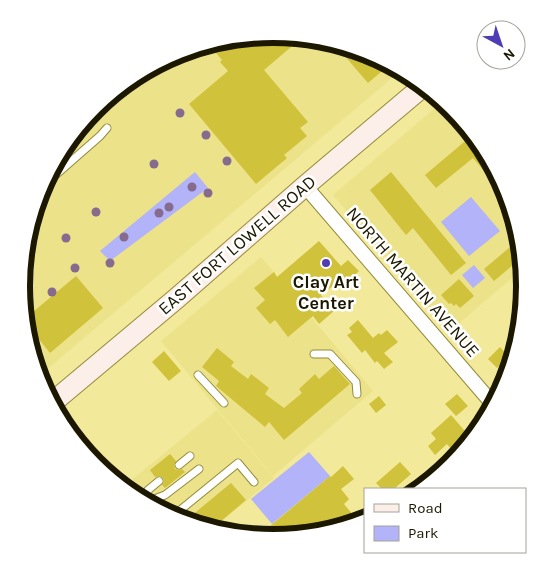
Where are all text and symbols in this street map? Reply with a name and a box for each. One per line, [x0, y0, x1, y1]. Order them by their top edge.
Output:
north arrow [476, 20, 526, 70]
text: N [500, 45, 518, 64]
street label: EAST FORT LOWELL ROAD [153, 170, 321, 320]
street label: NORTH MARTIN AVENUE [342, 202, 484, 362]
marker: Clay Art Center [320, 257, 332, 269]
place label: Clay Art Center [293, 271, 359, 314]
legend [364, 488, 526, 553]
text: Road [408, 499, 443, 517]
text: Park [408, 524, 438, 542]

